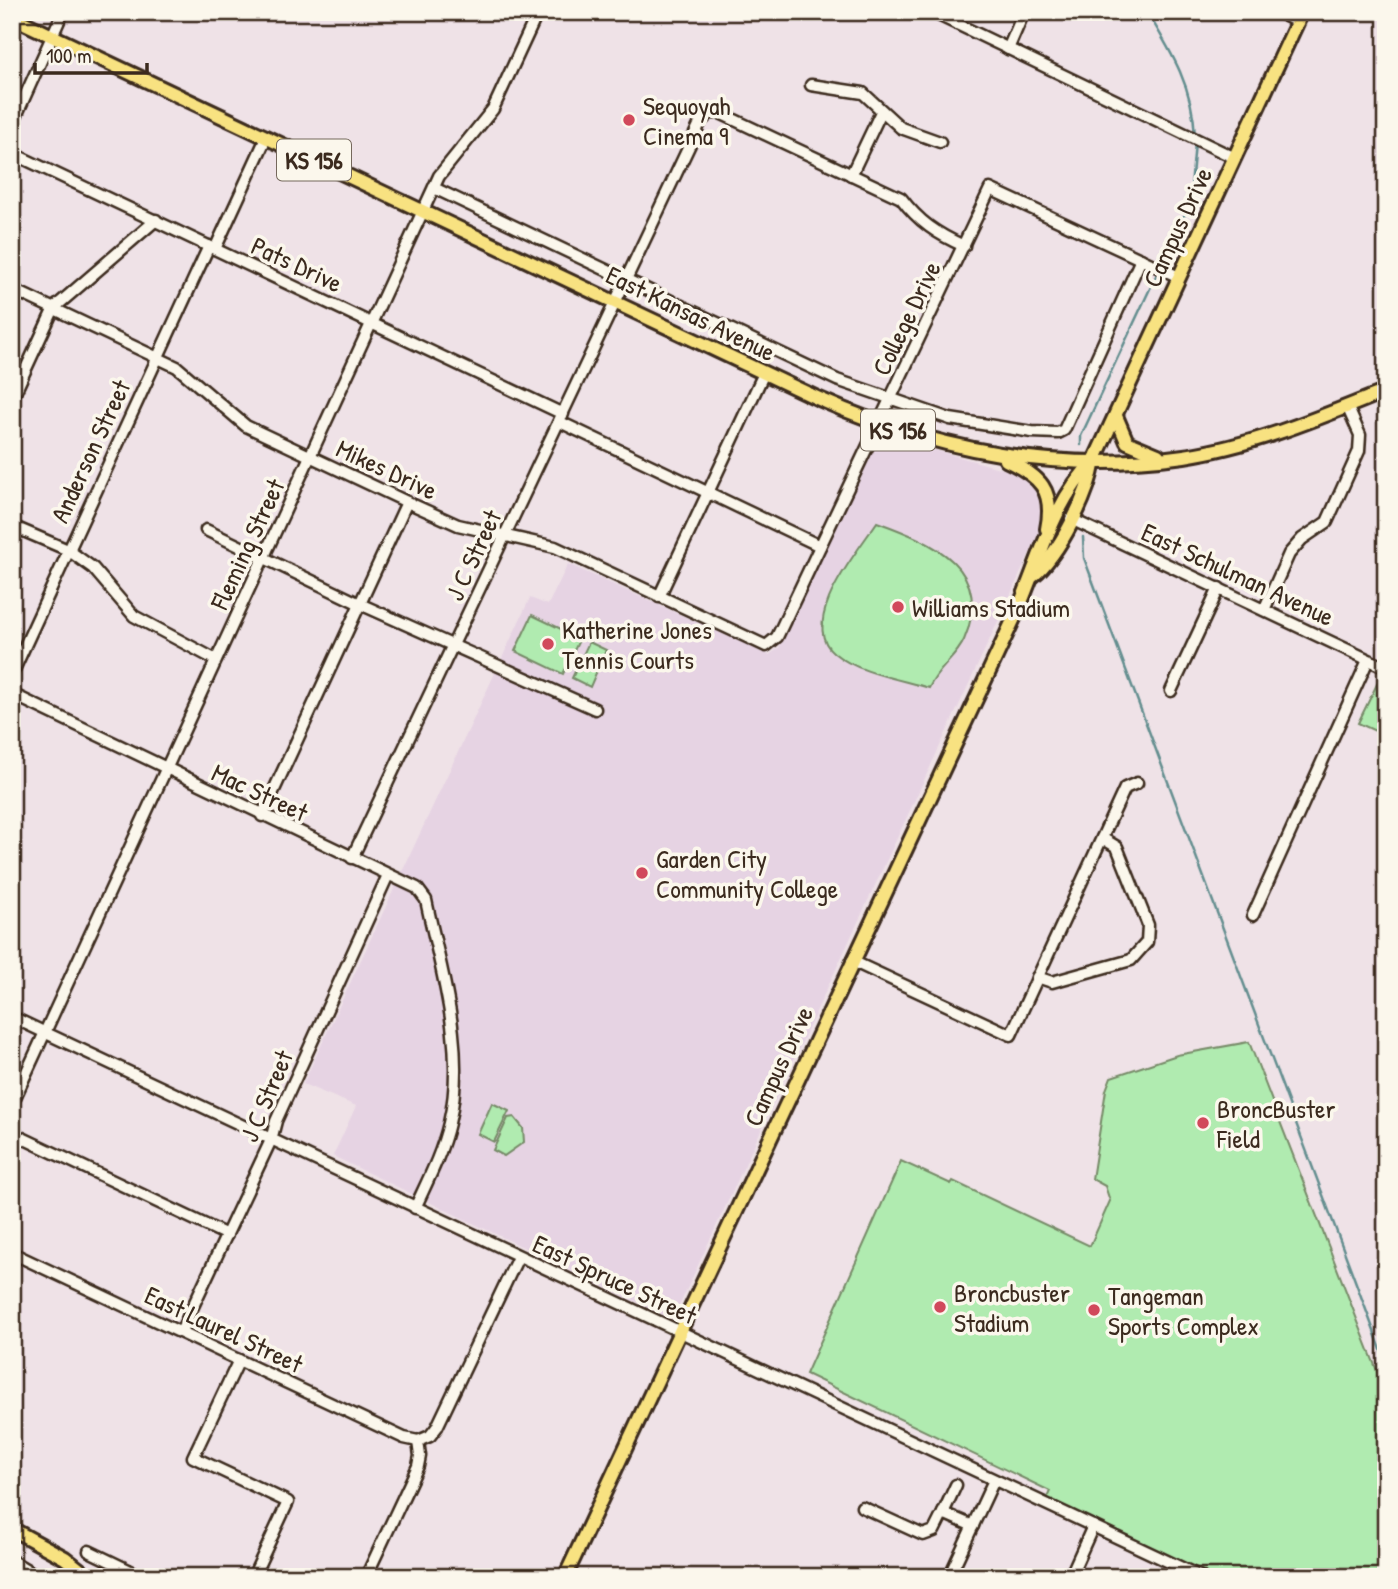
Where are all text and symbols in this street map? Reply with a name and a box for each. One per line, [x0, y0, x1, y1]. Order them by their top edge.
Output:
scale bar [35, 32, 147, 76]
text: 100 m [46, 41, 92, 70]
place label: Sequoyah Cinema 9 [643, 88, 730, 153]
marker: Sequoyah Cinema 9 [621, 112, 637, 128]
road number: KS 156 [277, 140, 351, 180]
street label: Campus Drive [1134, 161, 1220, 293]
street label: Pats Drive [246, 228, 348, 300]
street label: College Drive [863, 255, 949, 381]
street label: East Kansas Avenue [601, 257, 781, 369]
street label: Anderson Street [42, 373, 139, 528]
road number: KS 156 [861, 410, 935, 450]
street label: Mikes Drive [331, 430, 443, 508]
street label: Fleming Street [201, 472, 293, 616]
street label: J C Street [437, 503, 510, 606]
street label: East Schulman Avenue [1136, 514, 1340, 634]
place label: Williams Stadium [912, 590, 1070, 625]
marker: Williams Stadium [890, 599, 906, 615]
place label: Katherine Jones Tennis Courts [562, 612, 712, 677]
marker: Katherine Jones Tennis Courts [540, 636, 556, 652]
street label: Mac Street [206, 755, 315, 830]
place label: Garden City Community College [656, 841, 838, 906]
marker: Garden City Community College [634, 865, 650, 881]
street label: Campus Drive [735, 1000, 821, 1132]
street label: J C Street [231, 1044, 301, 1147]
place label: BroncBuster Field [1216, 1091, 1335, 1156]
marker: BroncBuster Field [1195, 1115, 1211, 1131]
street label: East Spruce Street [527, 1226, 704, 1333]
place label: Broncbuster Stadium [954, 1275, 1070, 1340]
street label: East Laurel Street [139, 1277, 310, 1381]
place label: Tangeman Sports Complex [1108, 1278, 1259, 1343]
marker: Broncbuster Stadium [932, 1299, 948, 1315]
marker: Tangeman Sports Complex [1086, 1302, 1102, 1318]

